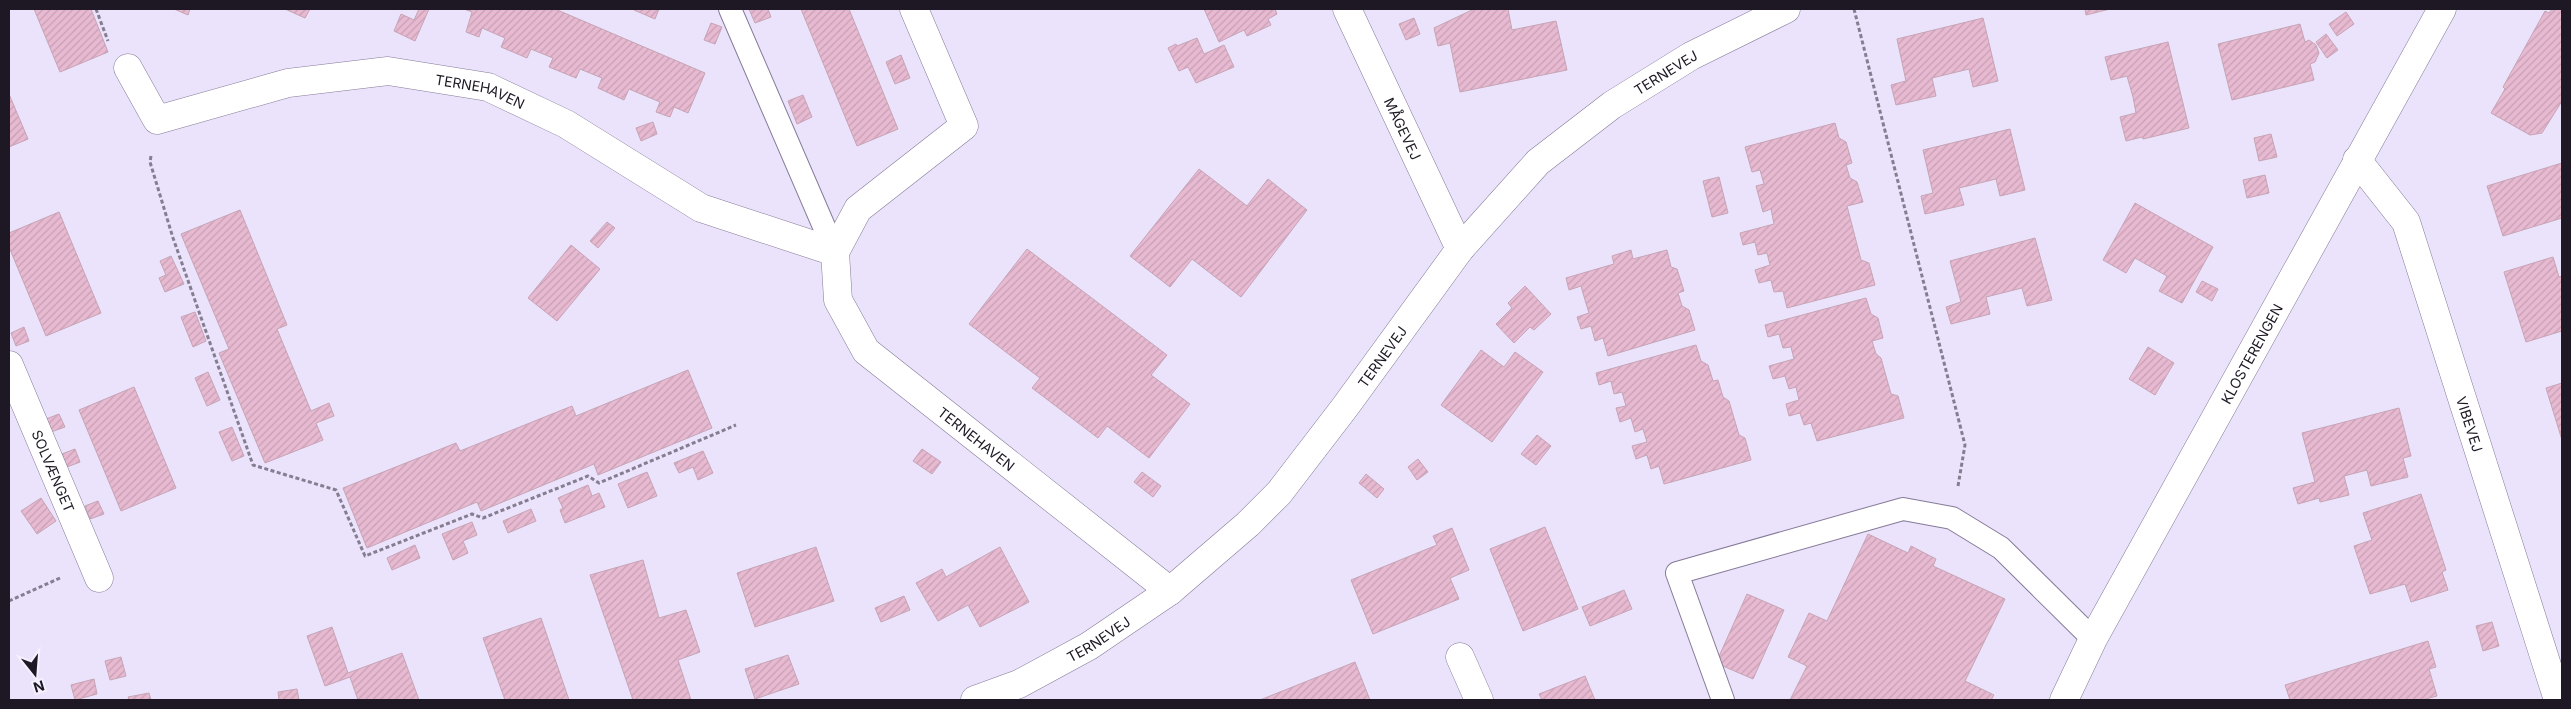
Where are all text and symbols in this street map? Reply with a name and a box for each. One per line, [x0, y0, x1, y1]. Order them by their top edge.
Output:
street label: TERNEVEJ [1631, 46, 1700, 98]
street label: TERNEHAVEN [434, 70, 528, 112]
street label: MÅGEVEJ [1381, 95, 1425, 162]
street label: KLOSTERENGEN [2217, 301, 2286, 406]
street label: TERNEVEJ [1354, 322, 1410, 390]
street label: VIBEVEJ [2453, 394, 2487, 454]
street label: TERNEHAVEN [935, 403, 1019, 474]
street label: SOLVÆNGET [29, 427, 79, 515]
street label: TERNEVEJ [1064, 612, 1133, 665]
north arrow [10, 649, 60, 699]
text: N [31, 677, 47, 697]

